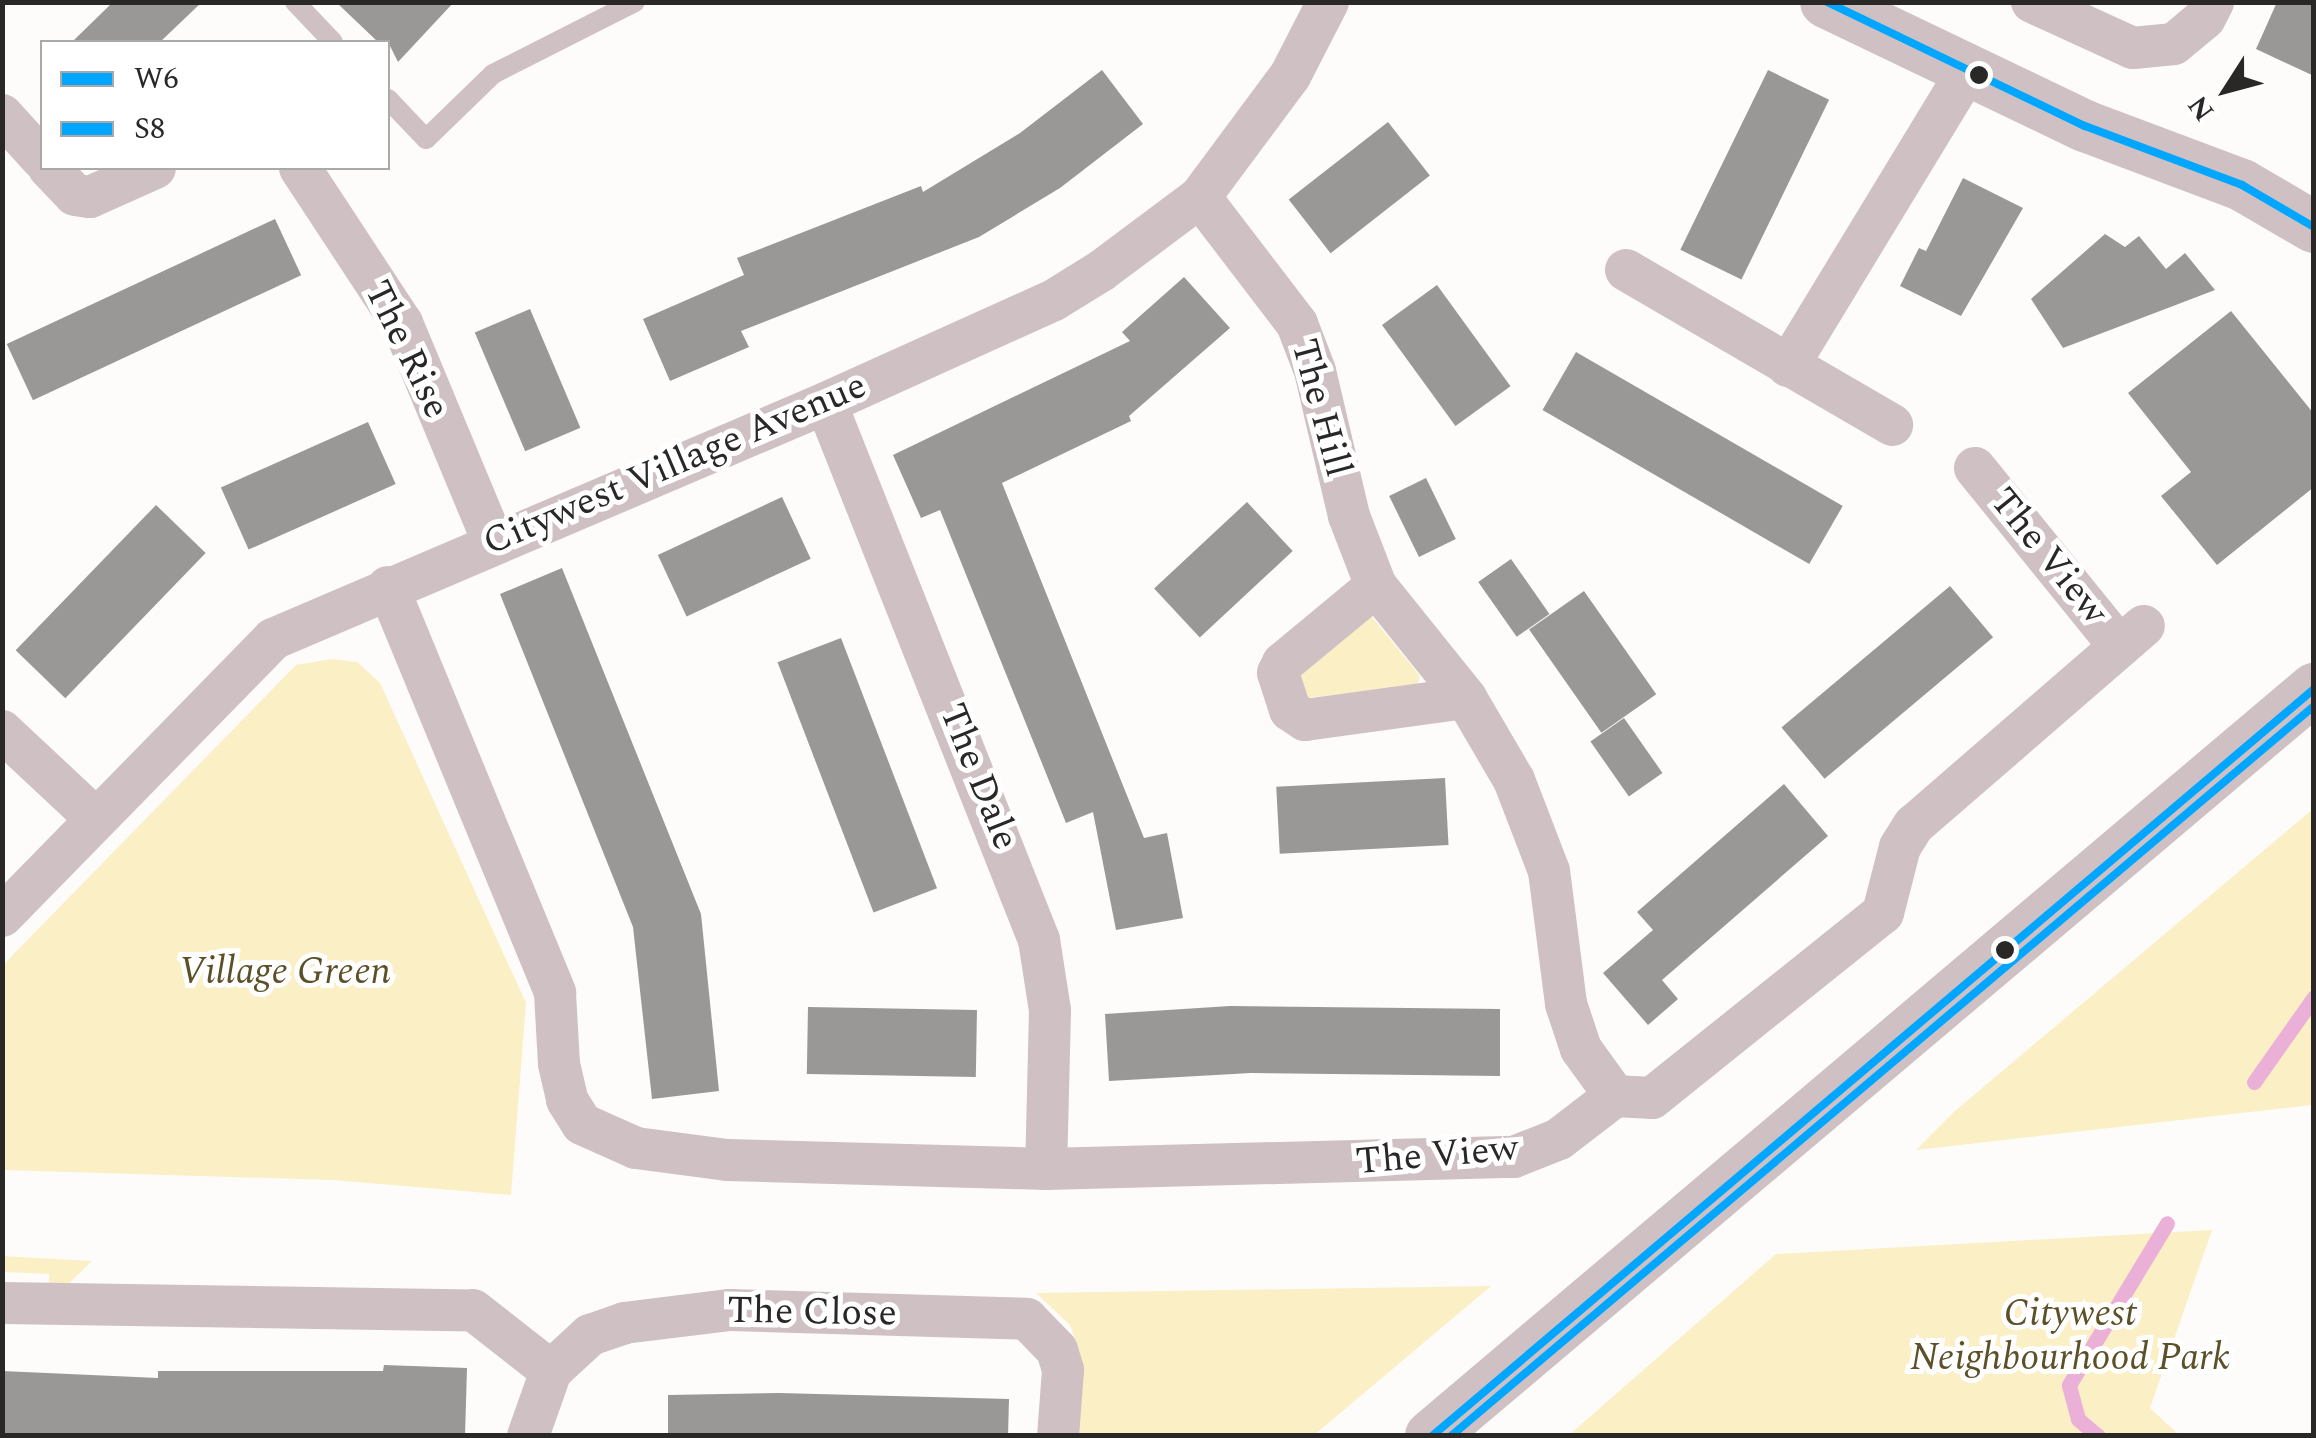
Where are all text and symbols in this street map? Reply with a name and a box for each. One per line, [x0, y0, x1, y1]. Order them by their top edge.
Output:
legend [40, 40, 390, 170]
north arrow [2176, 40, 2276, 140]
text: W6 [134, 56, 178, 102]
unlabelled marker [1969, 65, 1989, 85]
text: N [2177, 86, 2225, 130]
text: S8 [134, 106, 165, 152]
street label: The Rise [353, 274, 459, 426]
street label: The Hill [1280, 334, 1360, 482]
street label: Citywest Village Avenue [477, 364, 873, 566]
street label: The View [1979, 479, 2117, 635]
street label: The Dale [928, 698, 1028, 856]
unlabelled marker [1995, 940, 2015, 960]
park label: Village Green [179, 950, 391, 996]
street label: The View [1354, 1126, 1520, 1186]
street label: The Close [727, 1289, 897, 1337]
park label: Citywest Neighbourhood Park [1910, 1292, 2230, 1382]

